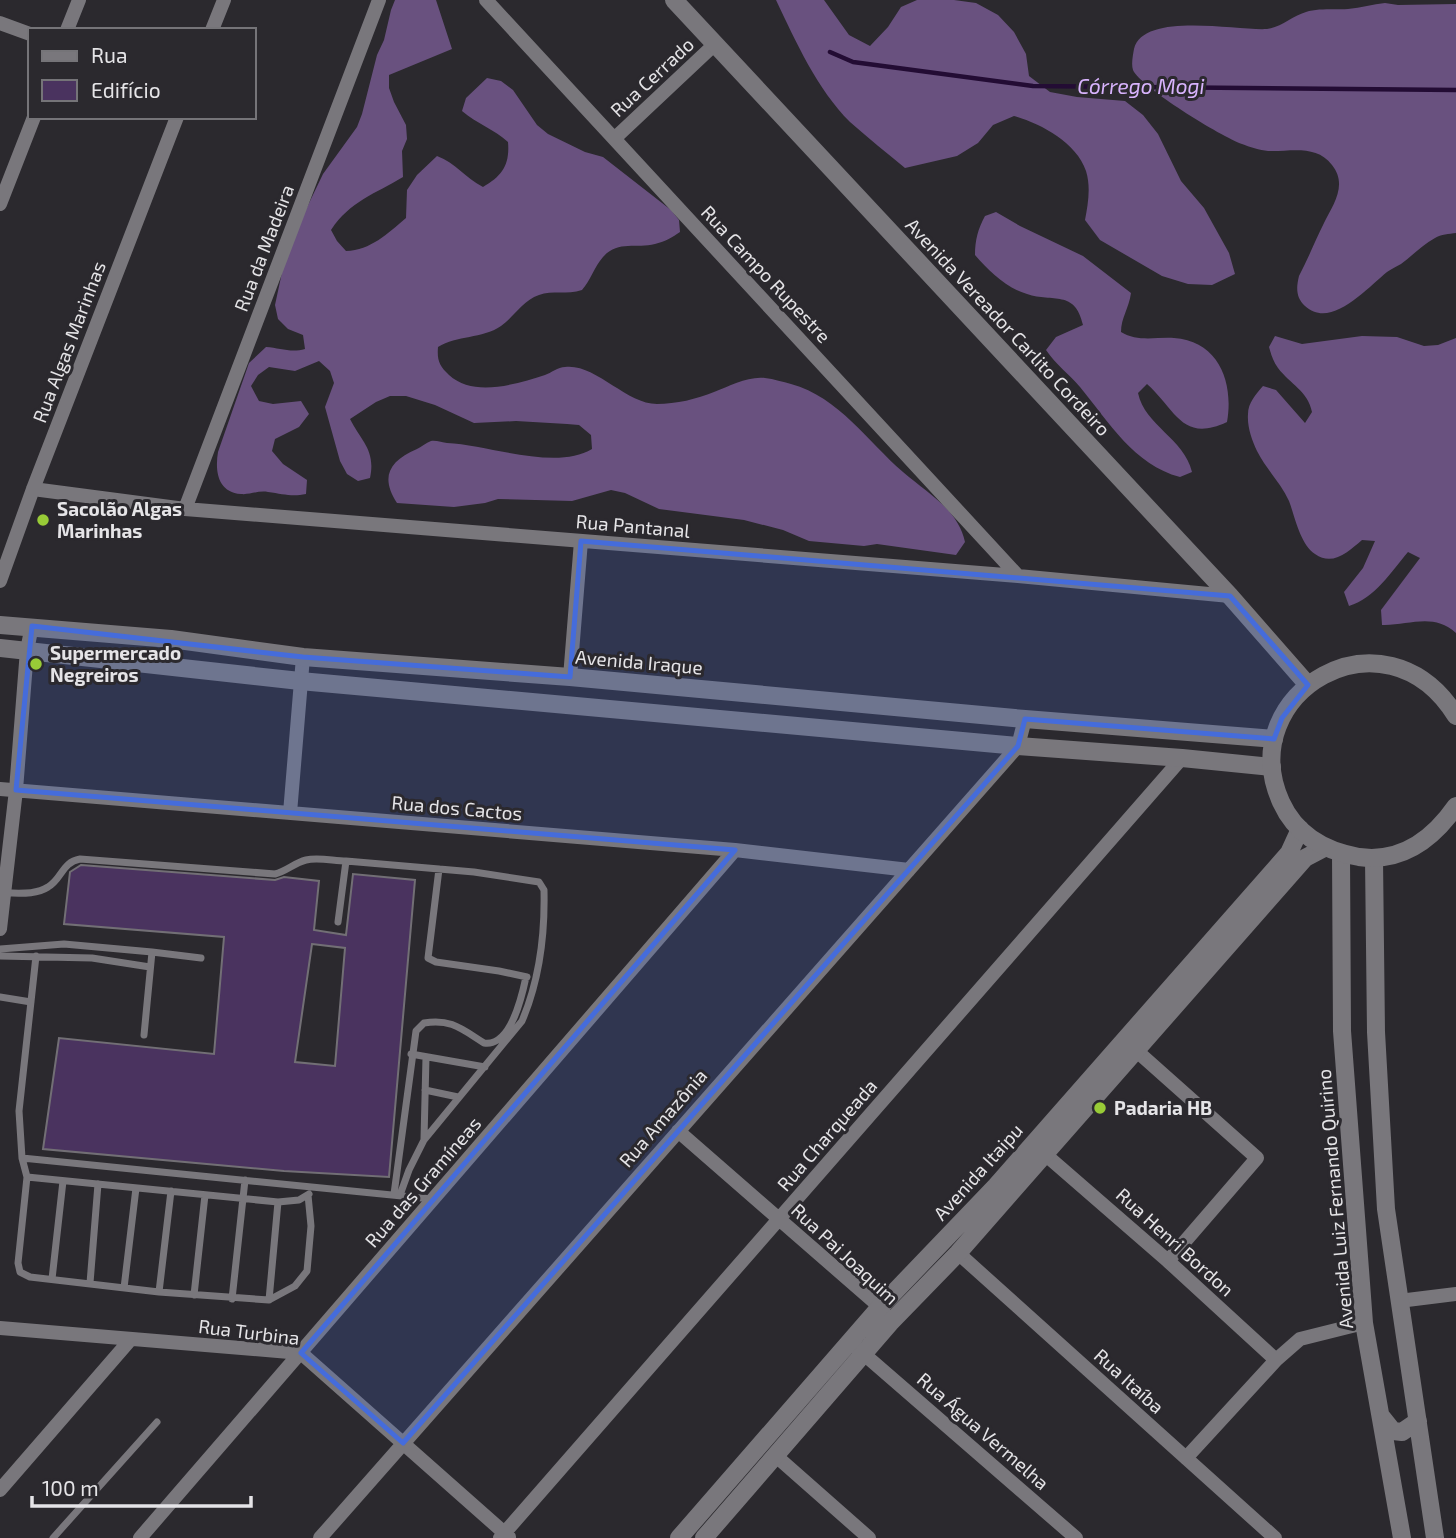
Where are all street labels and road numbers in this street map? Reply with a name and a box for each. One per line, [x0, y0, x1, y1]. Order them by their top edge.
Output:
street label: Rua Cerrado [605, 32, 698, 121]
street label: Rua da Madeira [229, 181, 298, 314]
street label: Rua Campo Rupestre [697, 200, 836, 347]
street label: Avenida Vereador Carlito Cordeiro [901, 213, 1115, 440]
street label: Rua Algas Marinhas [27, 258, 110, 426]
street label: Rua Pantanal [575, 509, 691, 542]
street label: Avenida Iraque [574, 644, 704, 679]
street label: Rua dos Cactos [391, 790, 523, 825]
street label: Rua Amazônia [614, 1064, 711, 1171]
street label: Avenida Luiz Fernando Quirino [1312, 1068, 1357, 1330]
street label: Rua Charqueada [772, 1074, 881, 1195]
street label: Rua das Gramíneas [360, 1112, 485, 1252]
street label: Avenida Itaipu [928, 1119, 1027, 1225]
street label: Rua Henri Bordon [1112, 1183, 1239, 1301]
street label: Rua Pai Joaquim [787, 1198, 904, 1309]
street label: Rua Turbina [197, 1314, 301, 1349]
street label: Rua Itaíba [1090, 1343, 1169, 1418]
street label: Rua Água Vermelha [913, 1367, 1054, 1494]

